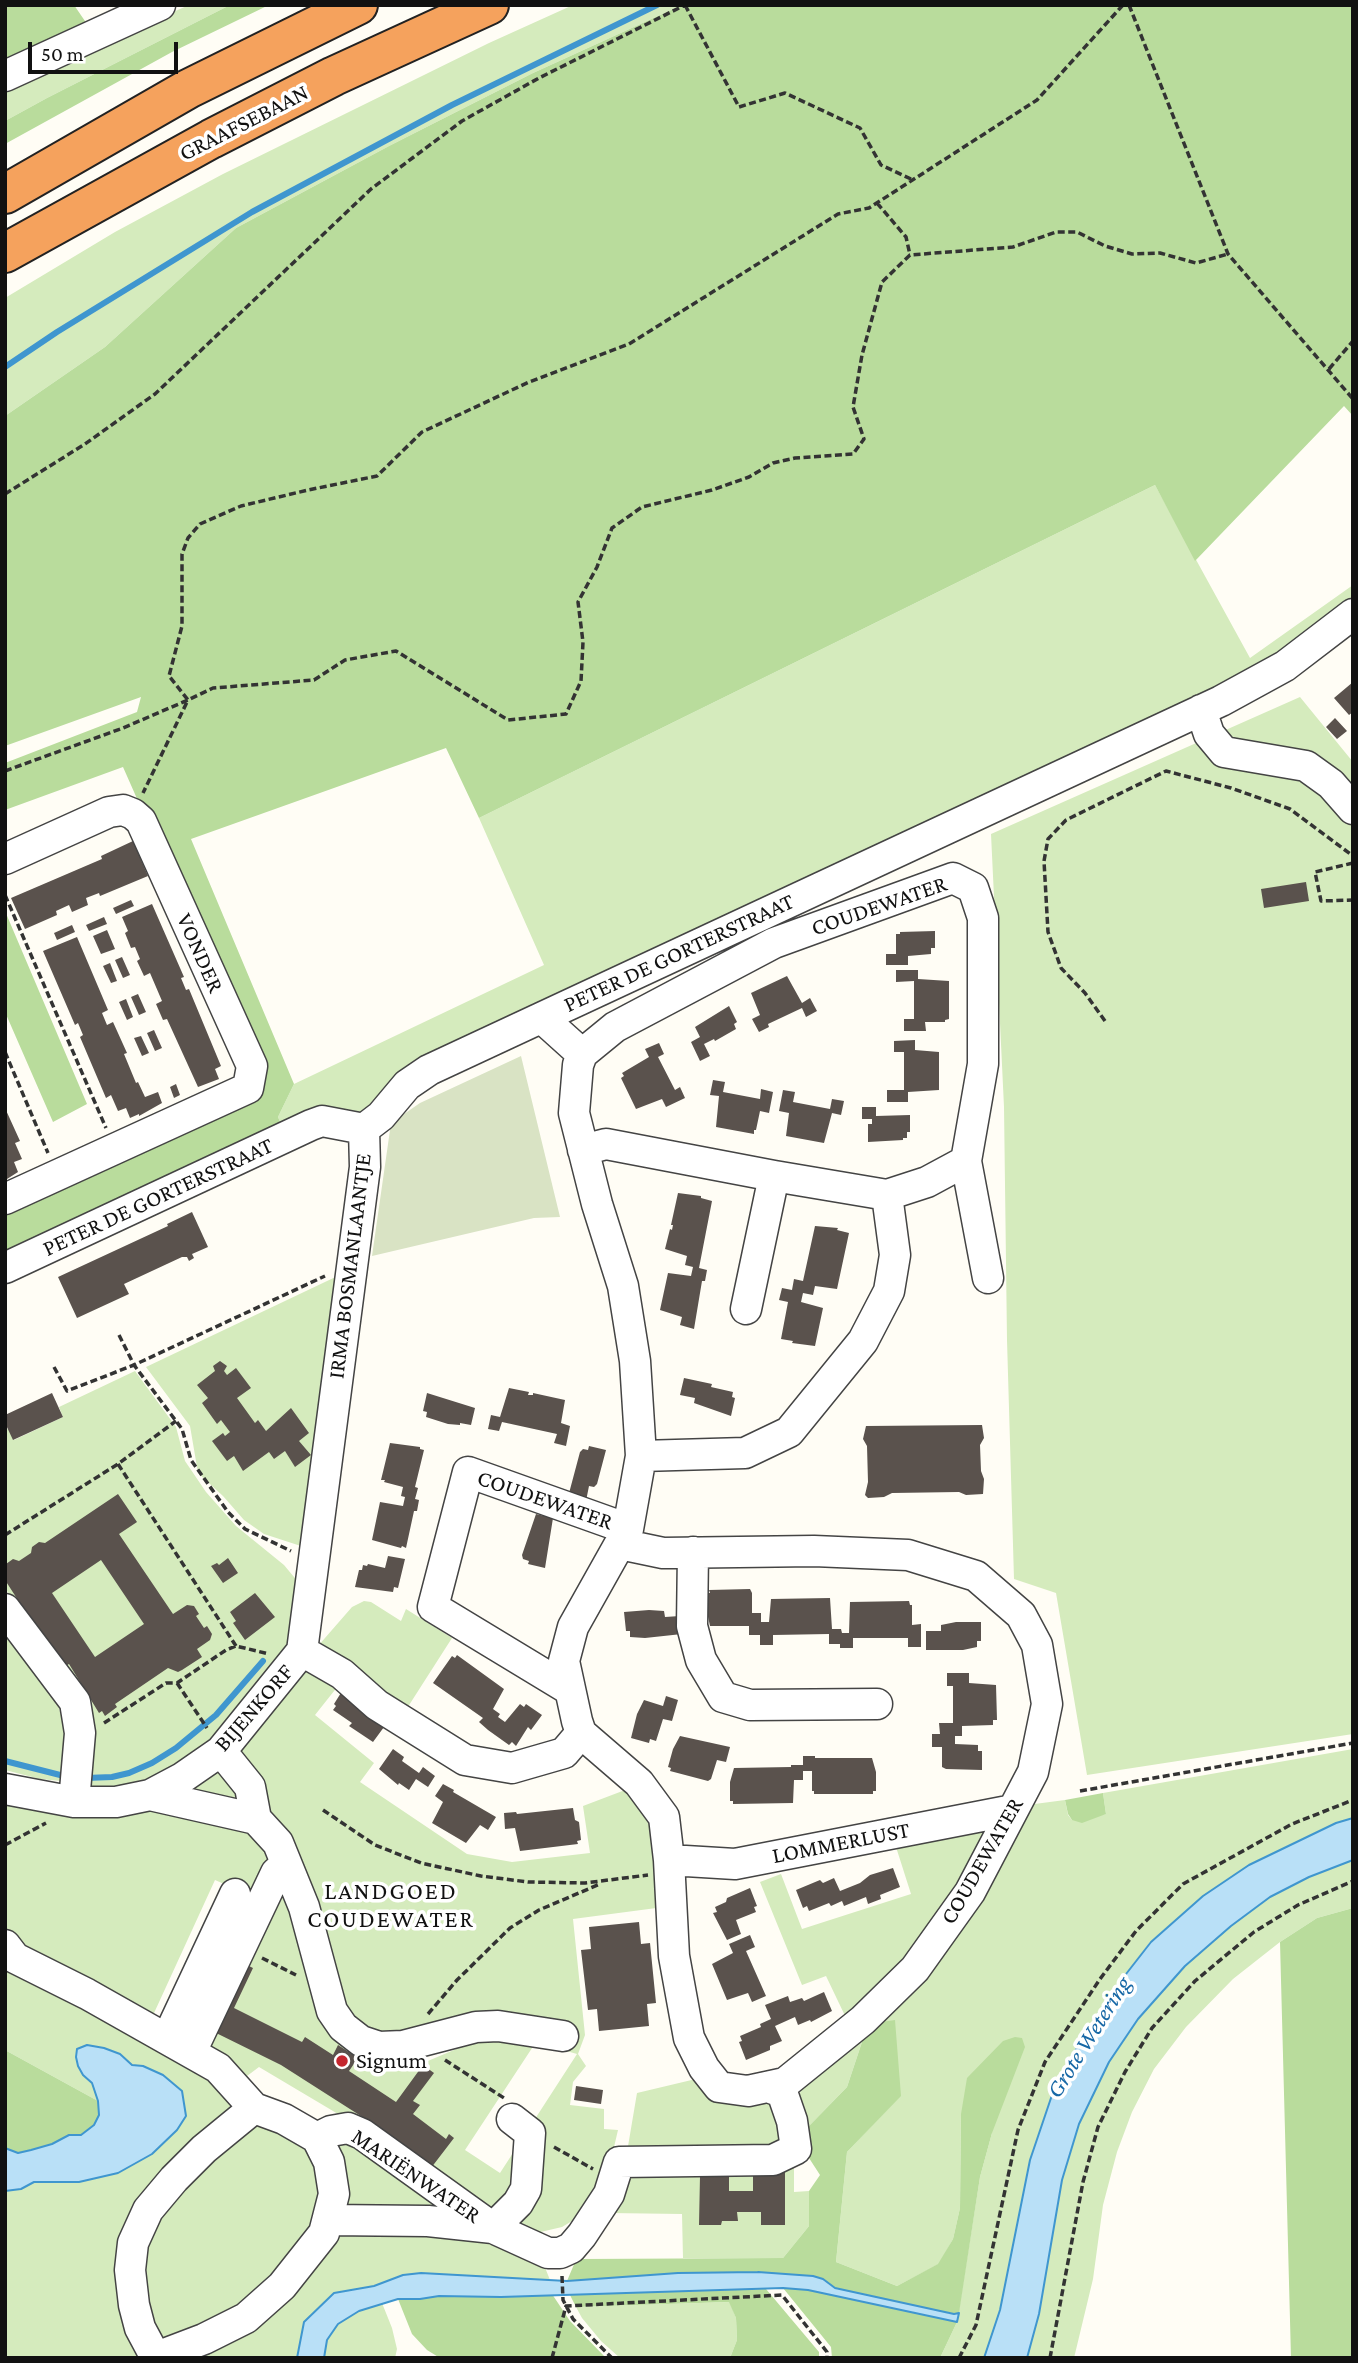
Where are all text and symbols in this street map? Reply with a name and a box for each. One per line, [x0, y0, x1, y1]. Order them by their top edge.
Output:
scale bar [32, 28, 182, 72]
text: 50 m [41, 42, 84, 66]
street label: GRAAFSEBAAN [175, 79, 313, 167]
street label: COUDEWATER [808, 870, 950, 942]
street label: PETER DE GORTERSTRAAT [559, 887, 799, 1019]
street label: VONDER [170, 909, 230, 997]
street label: PETER DE GORTERSTRAAT [38, 1131, 278, 1263]
street label: IRMA BOSMANLAANTJE [322, 1152, 378, 1380]
street label: COUDEWATER [474, 1464, 616, 1536]
street label: BIJENKORF [209, 1659, 299, 1757]
street label: COUDEWATER [935, 1793, 1029, 1929]
street label: LOMMERLUST [770, 1816, 912, 1870]
district label: LANDGOED COUDEWATER [308, 1878, 474, 1934]
water label: Grote Wetering [1040, 1971, 1138, 2103]
place label: Signum [356, 2047, 427, 2075]
marker: Signum [334, 2053, 350, 2069]
street label: MARIËNWATER [346, 2123, 486, 2229]

